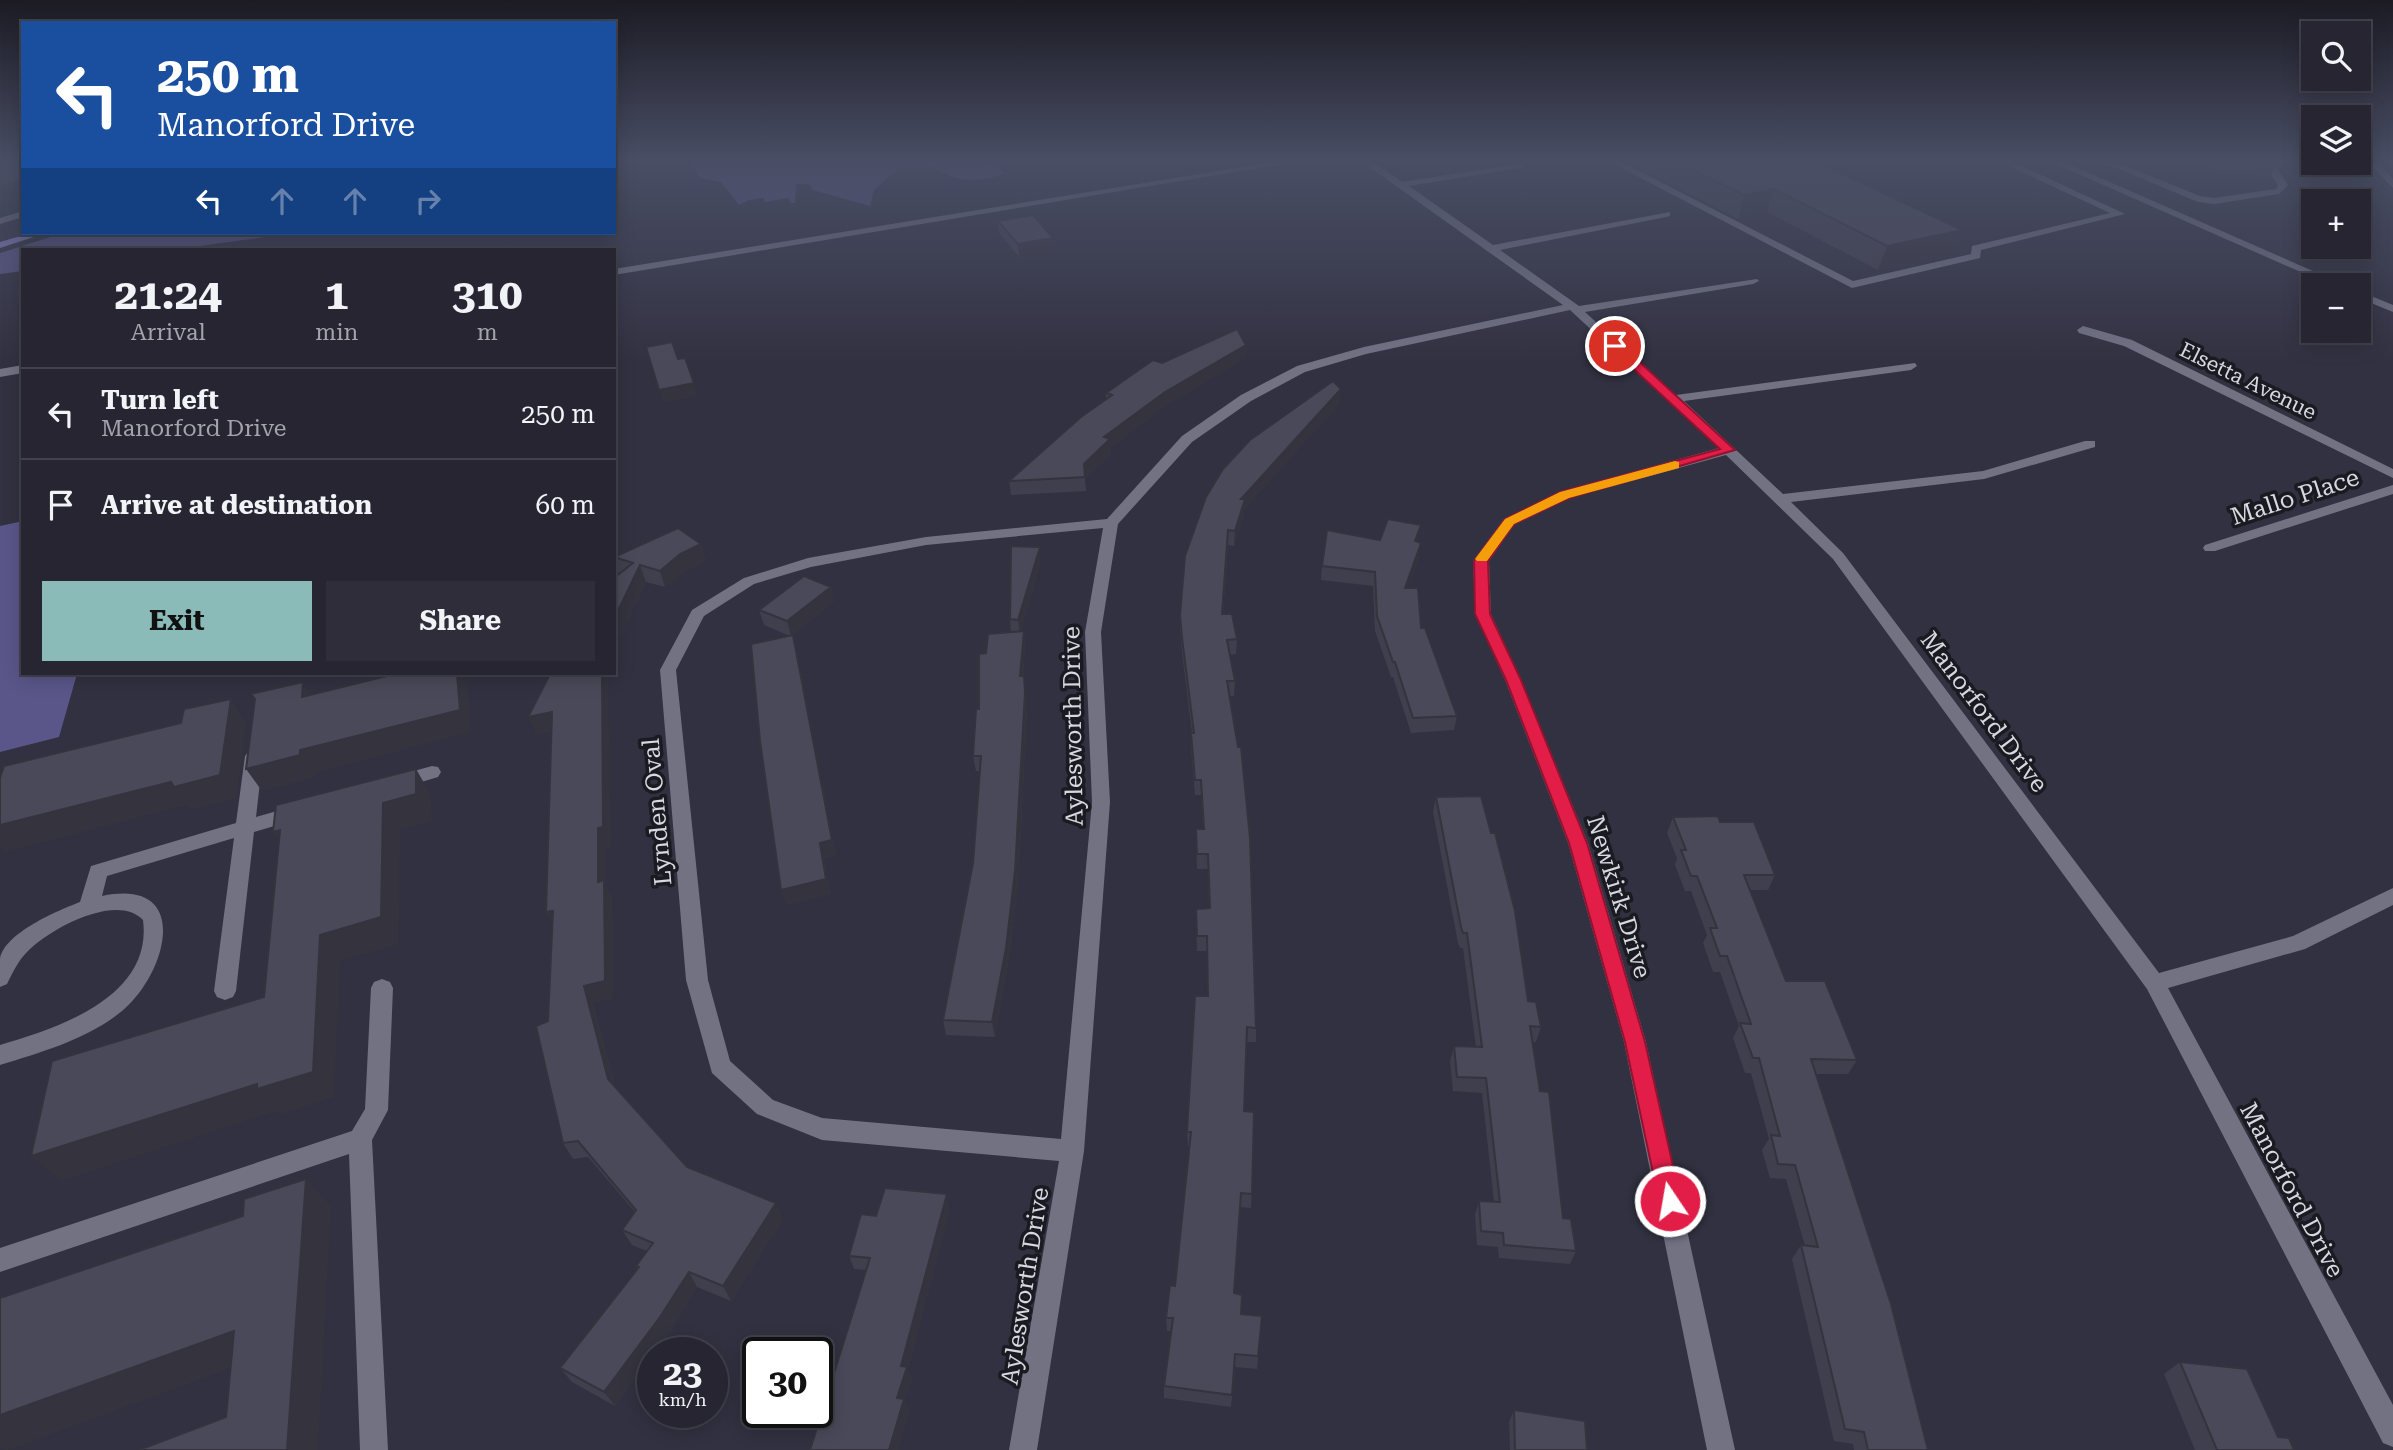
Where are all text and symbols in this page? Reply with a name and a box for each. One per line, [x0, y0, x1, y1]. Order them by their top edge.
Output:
map controls [2301, 21, 2371, 343]
button: search [2301, 21, 2371, 91]
text: 250 m [157, 47, 299, 104]
icon: left [42, 49, 133, 140]
button: layers [2301, 105, 2371, 175]
text: Manorford Drive [157, 106, 415, 144]
icon: left [190, 182, 228, 220]
icon: ahead [263, 182, 301, 220]
icon: ahead [336, 182, 374, 220]
icon: right [409, 182, 447, 220]
button: + [2301, 189, 2371, 259]
text: 21:24 [115, 270, 222, 319]
text: 1 [325, 270, 349, 319]
text: 310 [452, 270, 522, 319]
button: − [2301, 273, 2371, 343]
pin [1585, 316, 1645, 376]
text: Arrival [131, 319, 205, 346]
text: min [315, 319, 358, 346]
text: m [477, 319, 498, 346]
icon: arrive [1596, 327, 1634, 365]
street label: Elsetta Avenue [2176, 338, 2320, 424]
text: Turn left [101, 385, 219, 415]
icon: left [42, 395, 80, 433]
text: 250 m [521, 399, 595, 429]
text: Manorford Drive [101, 415, 286, 442]
street label: Mallo Place [2227, 463, 2363, 531]
icon: arrive [42, 486, 80, 524]
text: Arrive at destination [101, 490, 372, 520]
text: 60 m [536, 490, 595, 520]
button: Exit [42, 581, 312, 661]
button: Share [326, 581, 595, 661]
street label: Aylesworth Drive [1057, 626, 1089, 826]
street label: Manorford Drive [1915, 626, 2053, 798]
street label: Lynden Oval [637, 737, 677, 887]
street label: Newkirk Drive [1581, 812, 1657, 982]
street label: Manorford Drive [2234, 1098, 2350, 1282]
position arrow [1633, 1164, 1707, 1238]
street label: Aylesworth Drive [996, 1185, 1054, 1387]
speed limit sign: 30 [742, 1337, 833, 1428]
text: 23 [663, 1353, 702, 1394]
text: km/h [658, 1389, 707, 1410]

